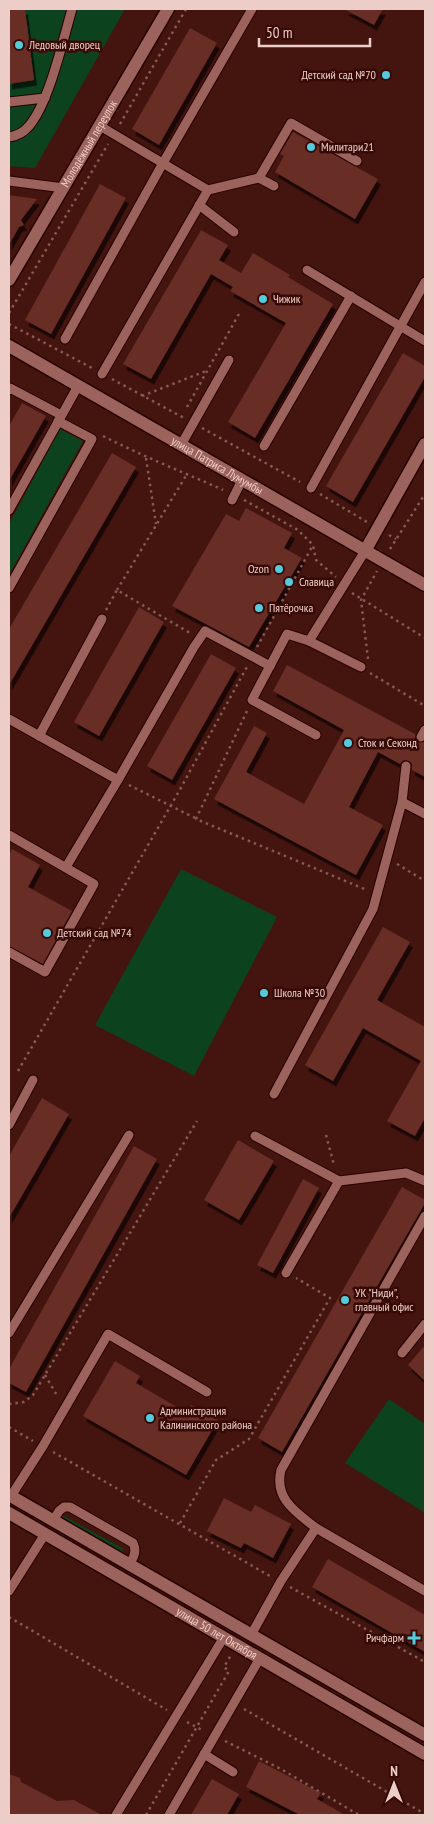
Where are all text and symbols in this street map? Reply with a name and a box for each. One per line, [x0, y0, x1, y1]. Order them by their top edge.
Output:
scale bar [259, 15, 370, 47]
text: 50 m [266, 23, 292, 42]
place label: Ледовый дворец [28, 37, 101, 52]
marker: Ледовый дворец [13, 39, 25, 51]
place label: Детский сад №70 [301, 67, 376, 82]
marker: Детский сад №70 [380, 69, 392, 81]
street label: Молодёжный переулок [57, 97, 120, 190]
place label: Милитари21 [321, 139, 374, 154]
marker: Милитари21 [305, 141, 317, 153]
place label: Чижик [273, 291, 301, 306]
marker: Чижик [257, 293, 269, 305]
street label: улица Патриса Лумумбы [169, 433, 266, 497]
place label: Ozon [248, 561, 269, 576]
marker: Ozon [273, 563, 285, 575]
place label: Славица [299, 574, 334, 589]
marker: Славица [283, 576, 295, 588]
place label: Пятёрочка [269, 600, 313, 615]
marker: Пятёрочка [253, 602, 265, 614]
place label: Сток и Секонд [358, 735, 418, 750]
marker: Сток и Секонд [342, 737, 354, 749]
place label: Детский сад №74 [57, 925, 132, 940]
marker: Детский сад №74 [41, 927, 53, 939]
place label: Школа №30 [274, 985, 325, 1000]
marker: Школа №30 [258, 987, 270, 999]
place label: УК "Ниди", главный офис [355, 1285, 414, 1314]
marker: УК "Ниди", главный офис [339, 1294, 351, 1306]
place label: Администрация Калининского района [160, 1403, 252, 1432]
marker: Администрация Калининского района [144, 1412, 156, 1424]
street label: улица 50 лет Октября [174, 1603, 260, 1662]
place label: Ричфарм [366, 1630, 404, 1645]
marker: Ричфарм [408, 1632, 420, 1644]
north arrow [369, 1759, 419, 1809]
text: N [390, 1762, 398, 1780]

